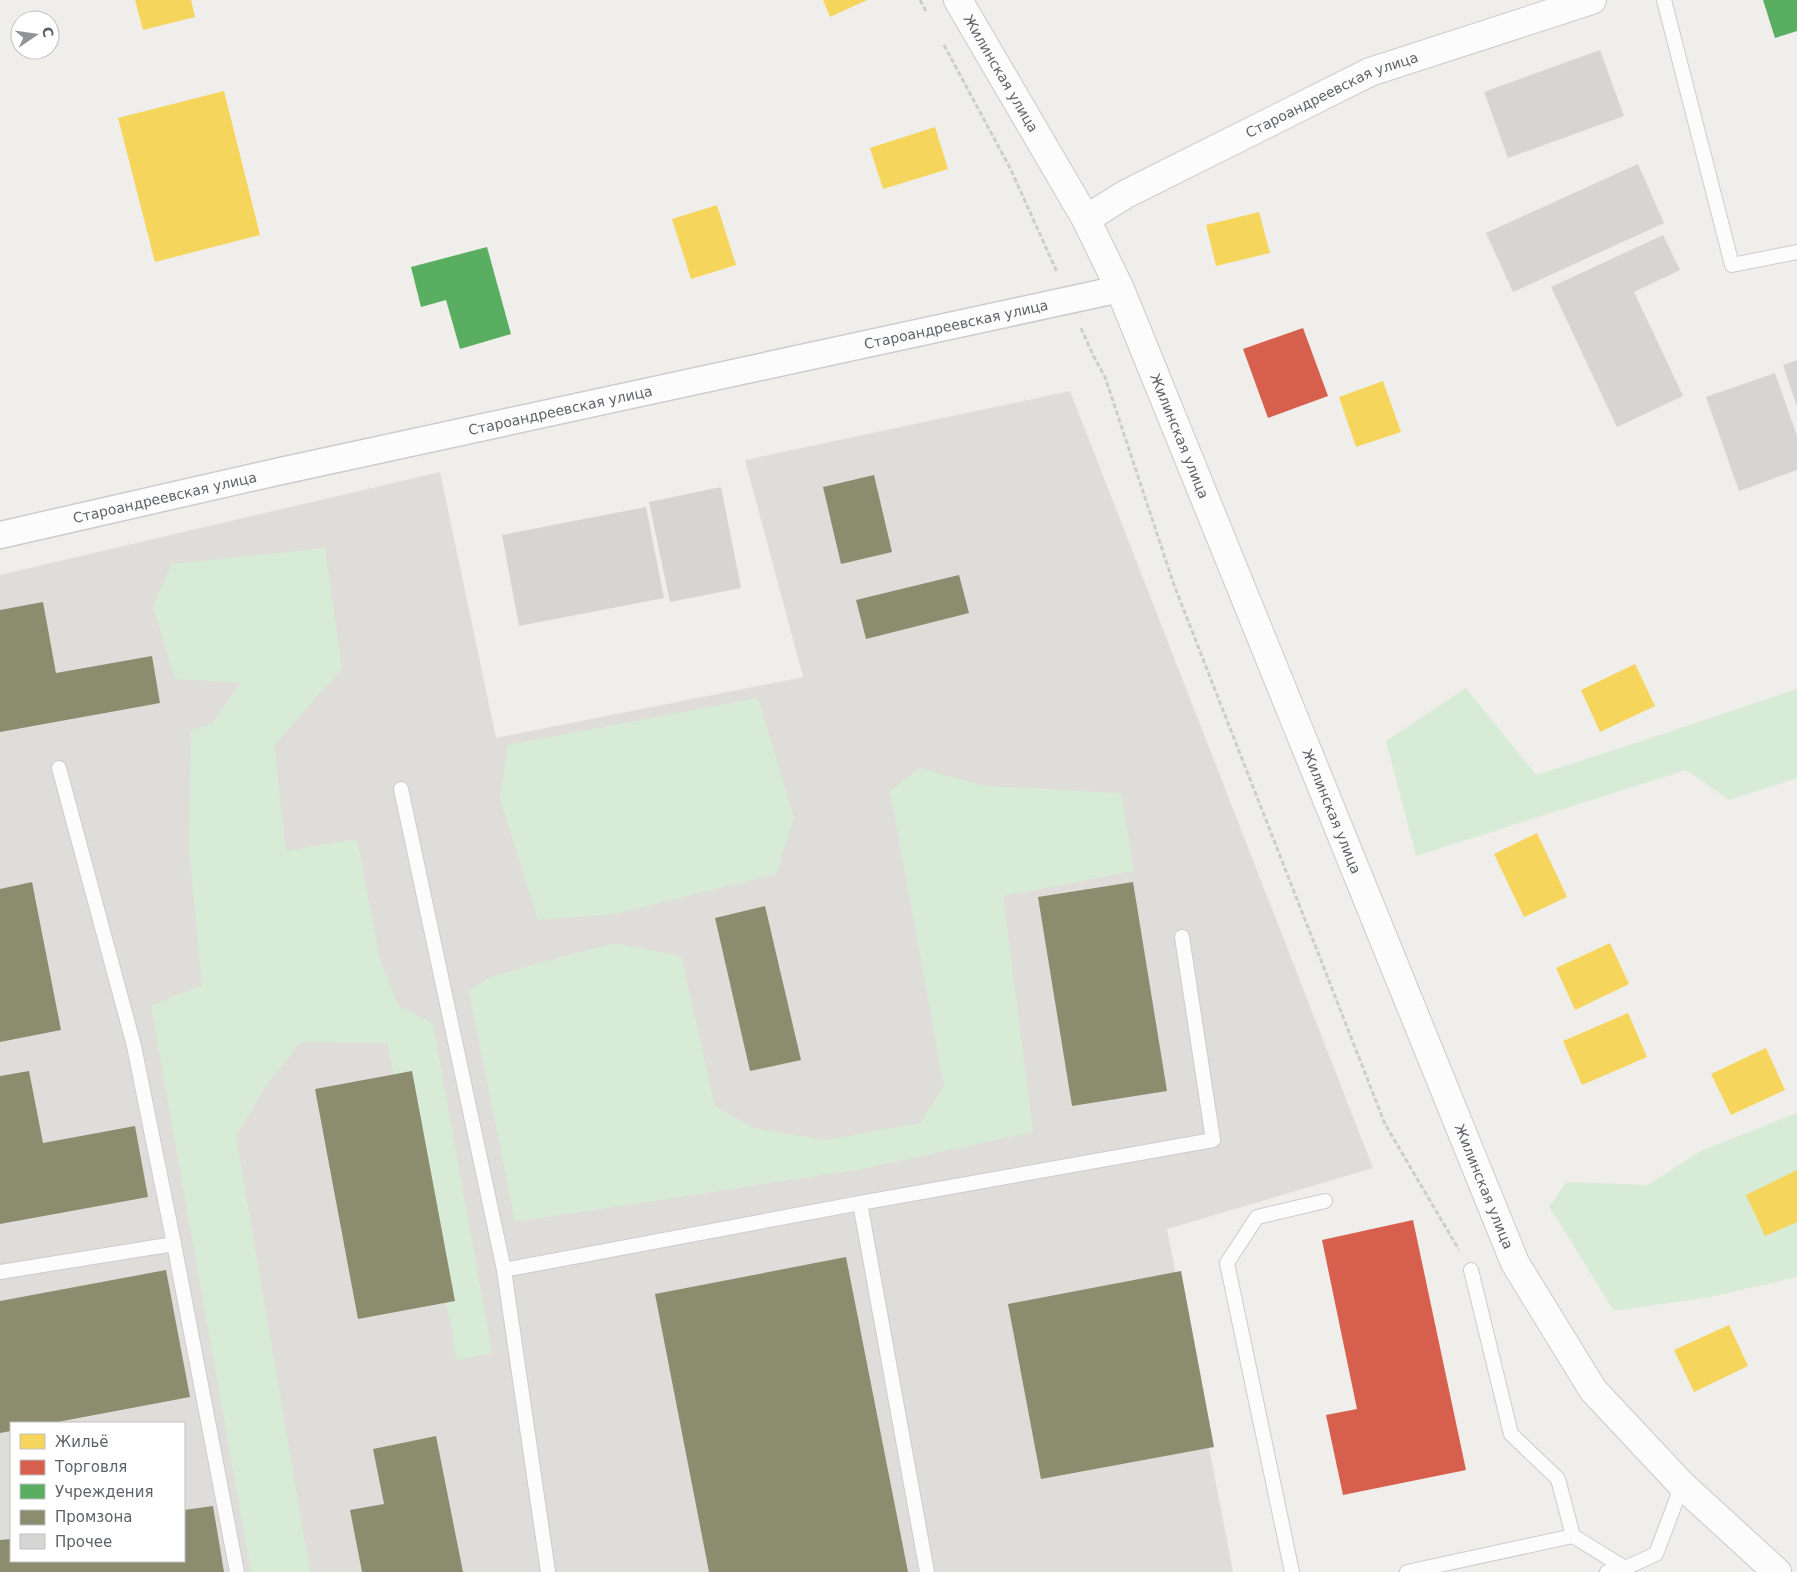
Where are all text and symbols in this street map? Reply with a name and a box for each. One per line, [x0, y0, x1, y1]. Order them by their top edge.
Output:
north arrow [10, 10, 60, 60]
street label: Жилинская улица [960, 12, 1041, 135]
text: С [39, 25, 57, 39]
street label: Староандреевская улица [1243, 49, 1420, 141]
street label: Староандреевская улица [863, 297, 1050, 352]
street label: Жилинская улица [1147, 371, 1212, 501]
street label: Староандреевская улица [467, 383, 654, 438]
street label: Староандреевская улица [71, 469, 258, 526]
street label: Жилинская улица [1299, 746, 1364, 876]
street label: Жилинская улица [1451, 1122, 1516, 1251]
legend [10, 1422, 185, 1562]
text: Жильё [55, 1433, 109, 1451]
text: Торговля [54, 1458, 127, 1476]
text: Учреждения [55, 1483, 153, 1501]
text: Промзона [55, 1508, 132, 1526]
text: Прочее [55, 1533, 112, 1551]

